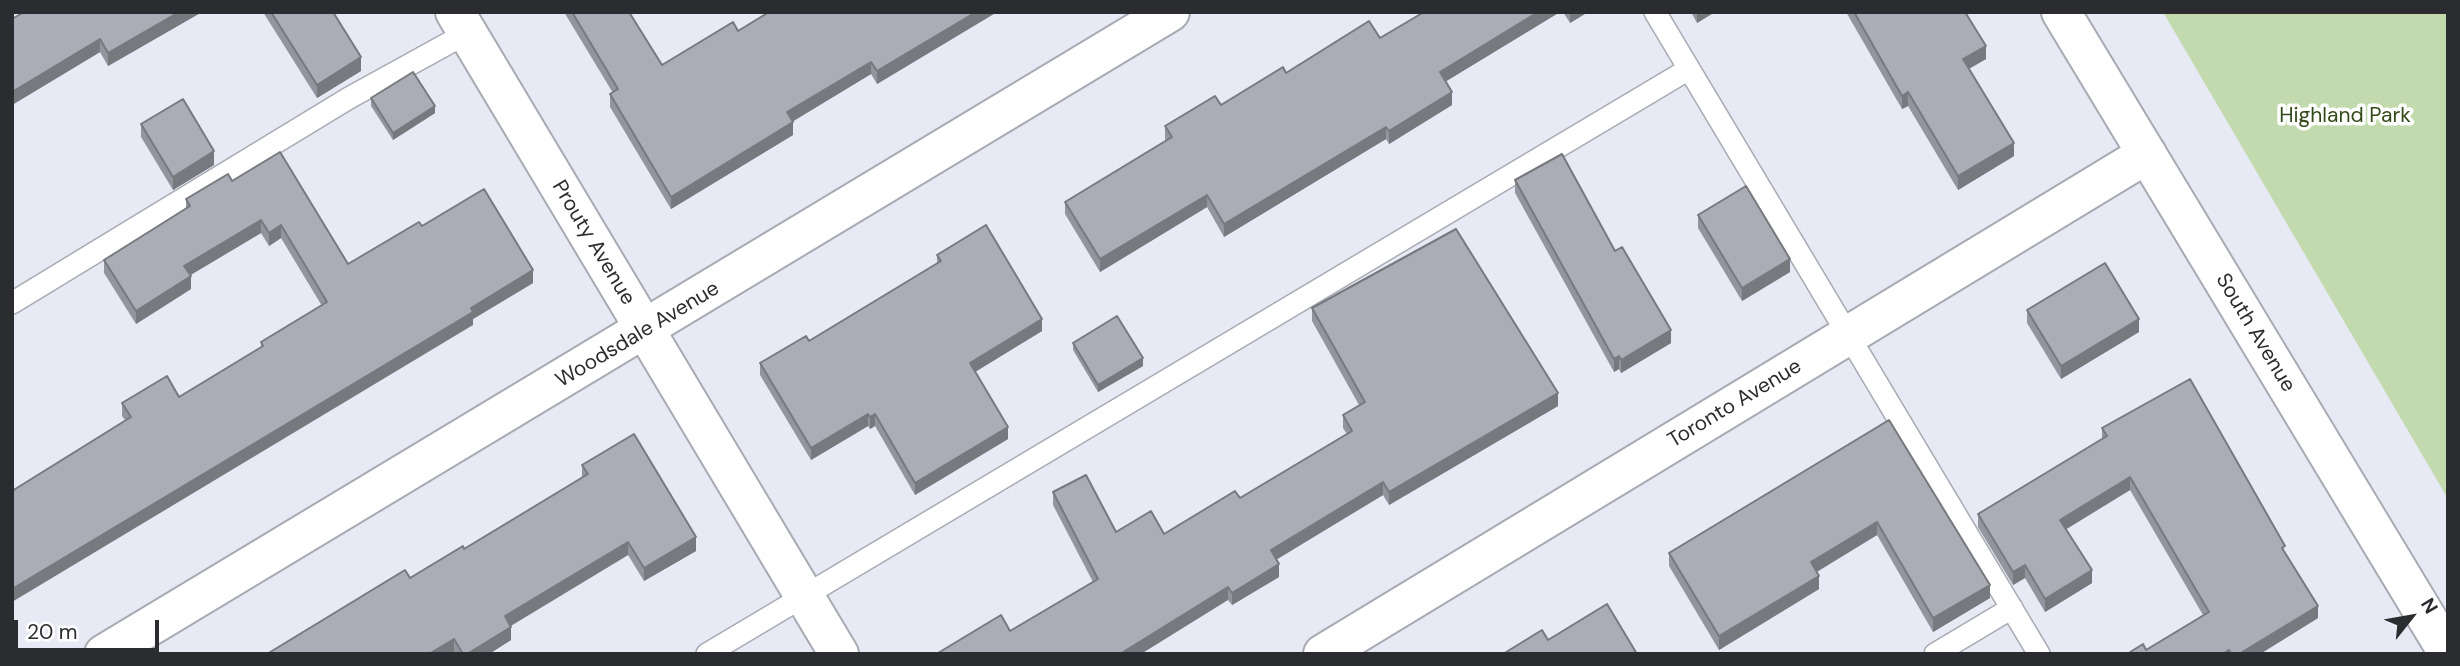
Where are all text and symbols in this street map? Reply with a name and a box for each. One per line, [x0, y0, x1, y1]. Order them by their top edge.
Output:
park label: Highland Park [2279, 103, 2411, 129]
street label: Prouty Avenue [546, 176, 640, 310]
street label: South Avenue [2210, 269, 2300, 397]
street label: Woodsdale Avenue [552, 276, 724, 394]
street label: Toronto Avenue [1664, 354, 1806, 454]
north arrow [2376, 582, 2446, 652]
text: N [2415, 594, 2444, 618]
scale bar [18, 606, 163, 650]
text: 20 m [27, 618, 78, 646]

